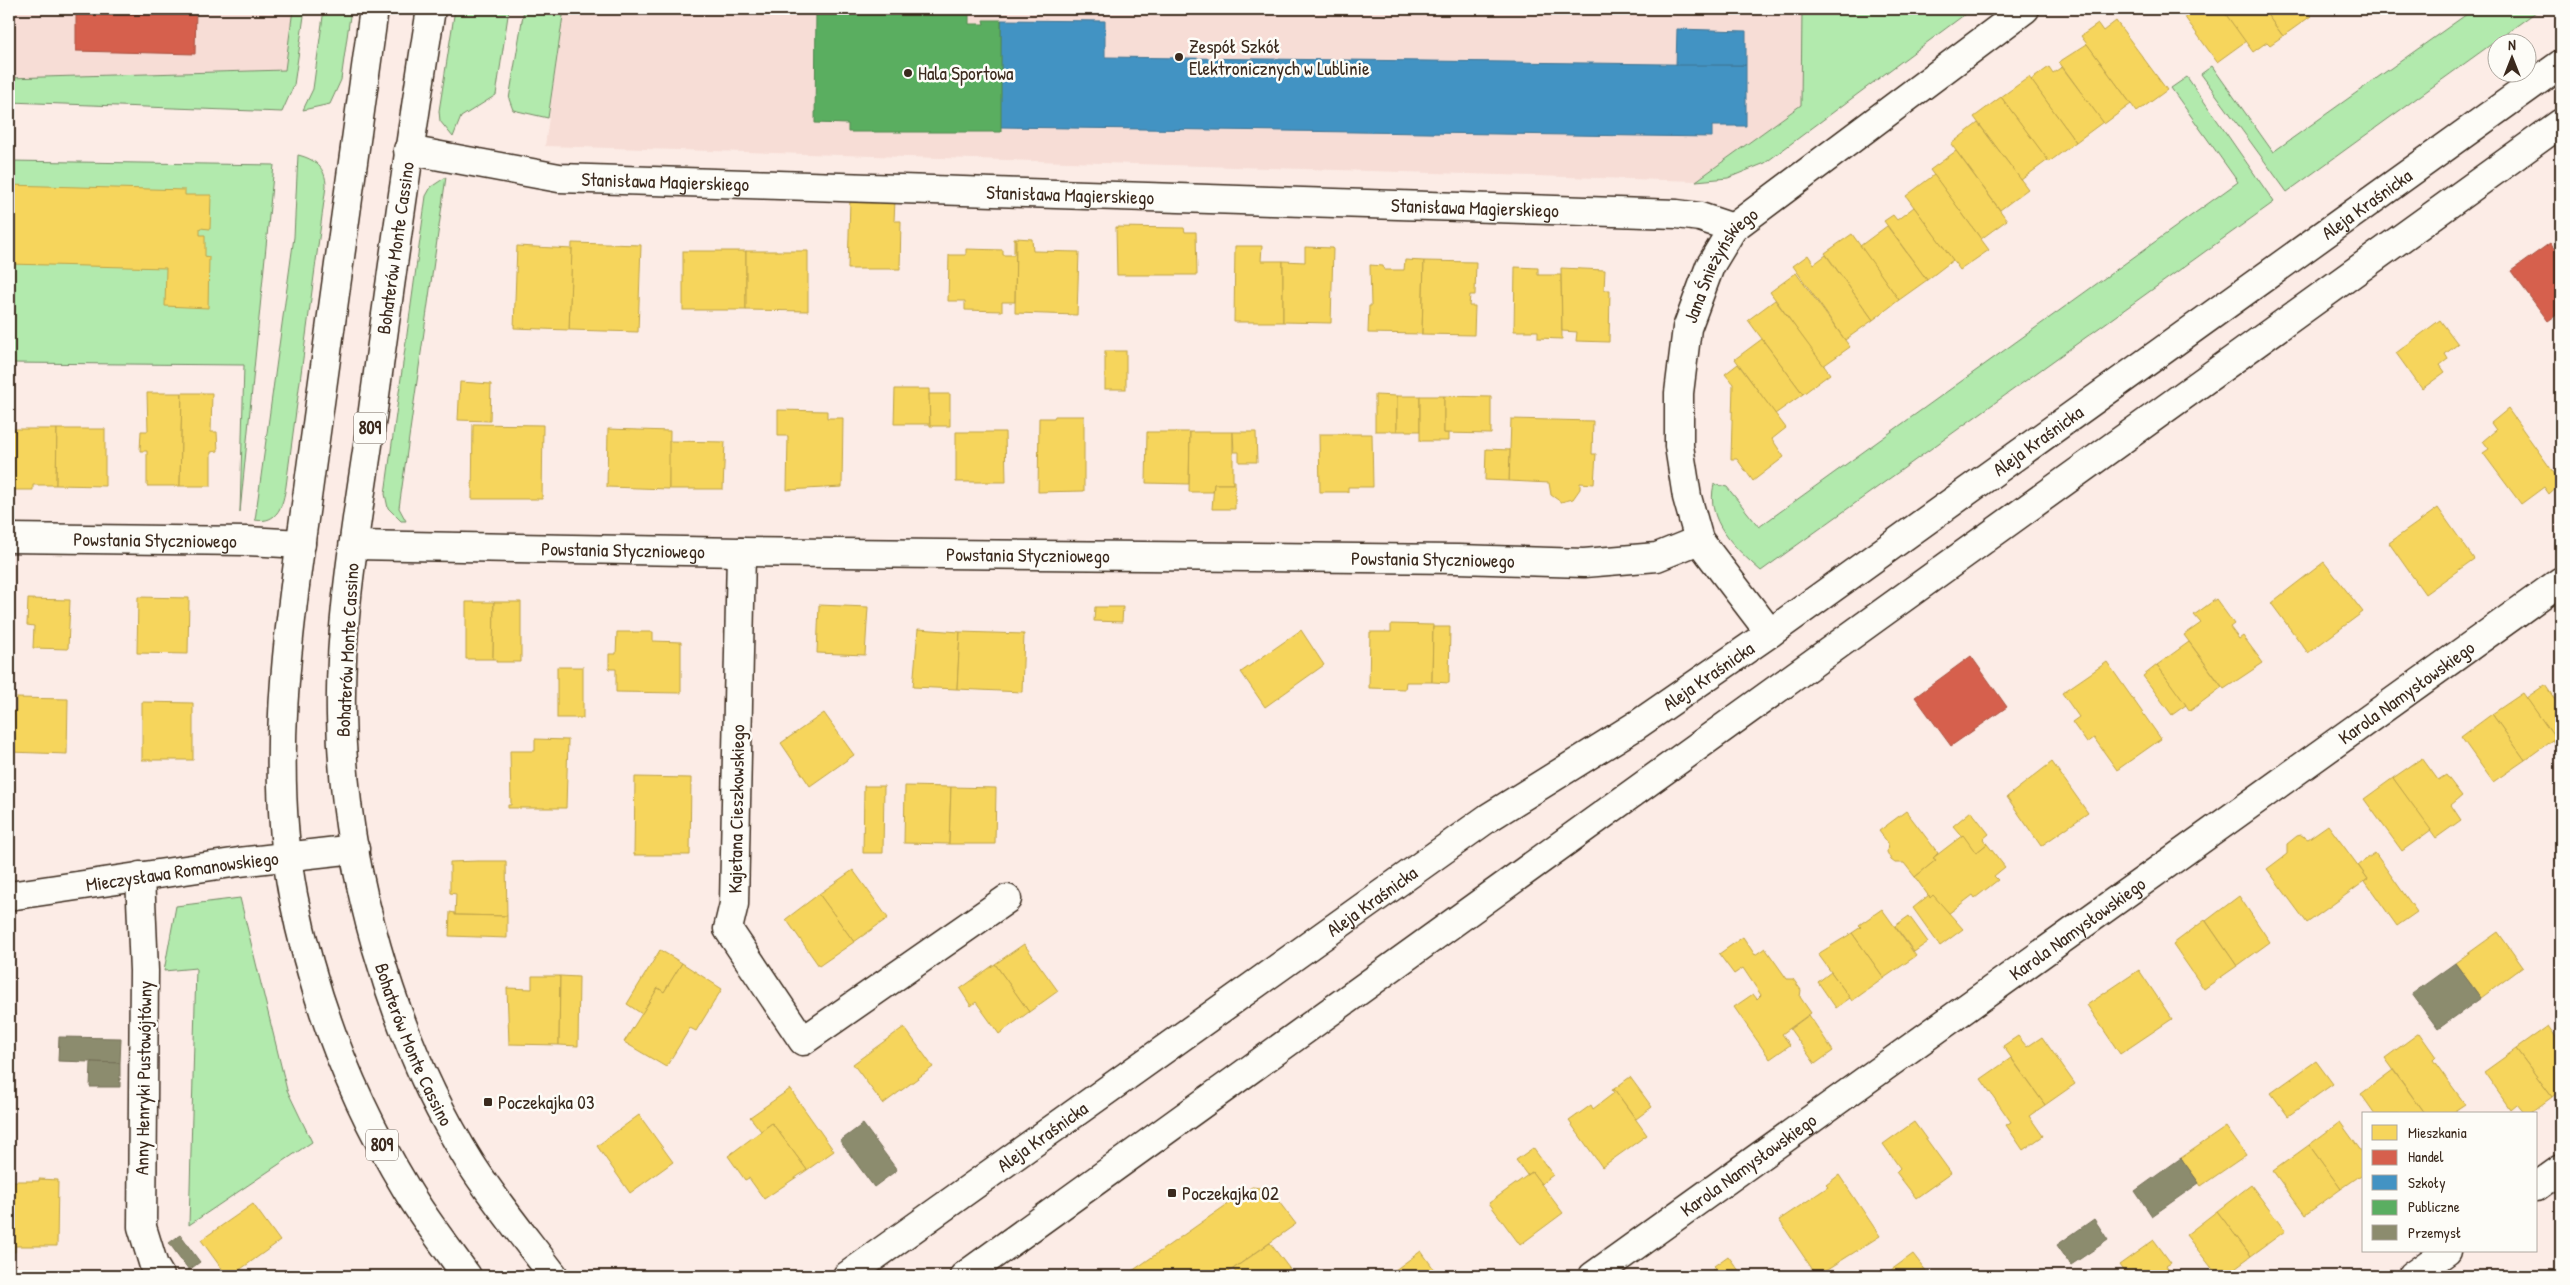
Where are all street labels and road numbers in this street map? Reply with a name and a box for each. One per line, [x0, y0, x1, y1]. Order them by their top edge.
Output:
street label: Bohaterów Monte Cassino [370, 160, 420, 336]
street label: Aleja Kraśnicka [2316, 162, 2418, 245]
street label: Stanisława Magierskiego [581, 166, 750, 197]
street label: Stanisława Magierskiego [986, 179, 1155, 210]
street label: Stanisława Magierskiego [1391, 192, 1560, 223]
street label: Jana Śnieżyńskiego [1677, 201, 1763, 327]
street label: Aleja Kraśnicka [1987, 399, 2089, 482]
road number: 809 [354, 412, 386, 443]
street label: Powstania Styczniowego [73, 526, 237, 554]
street label: Powstania Styczniowego [541, 535, 705, 564]
street label: Powstania Styczniowego [946, 541, 1110, 569]
street label: Powstania Styczniowego [1351, 545, 1515, 574]
street label: Bohaterów Monte Cassino [329, 562, 365, 738]
street label: Karola Namysłowskiego [2333, 634, 2480, 750]
street label: Aleja Kraśnicka [1657, 635, 1760, 717]
street label: Kajetana Cieszkowskiego [722, 724, 750, 894]
street label: Mieczysława Romanowskiego [84, 845, 280, 897]
street label: Aleja Kraśnicka [1321, 859, 1423, 942]
street label: Karola Namysłowskiego [2004, 870, 2151, 986]
street label: Bohaterów Monte Cassino [369, 960, 460, 1131]
street label: Anny Henryki Pustowójtówny [128, 981, 158, 1175]
street label: Aleja Kraśnicka [992, 1095, 1093, 1178]
street label: Karola Namysłowskiego [1675, 1107, 1822, 1222]
road number: 809 [366, 1130, 398, 1160]

